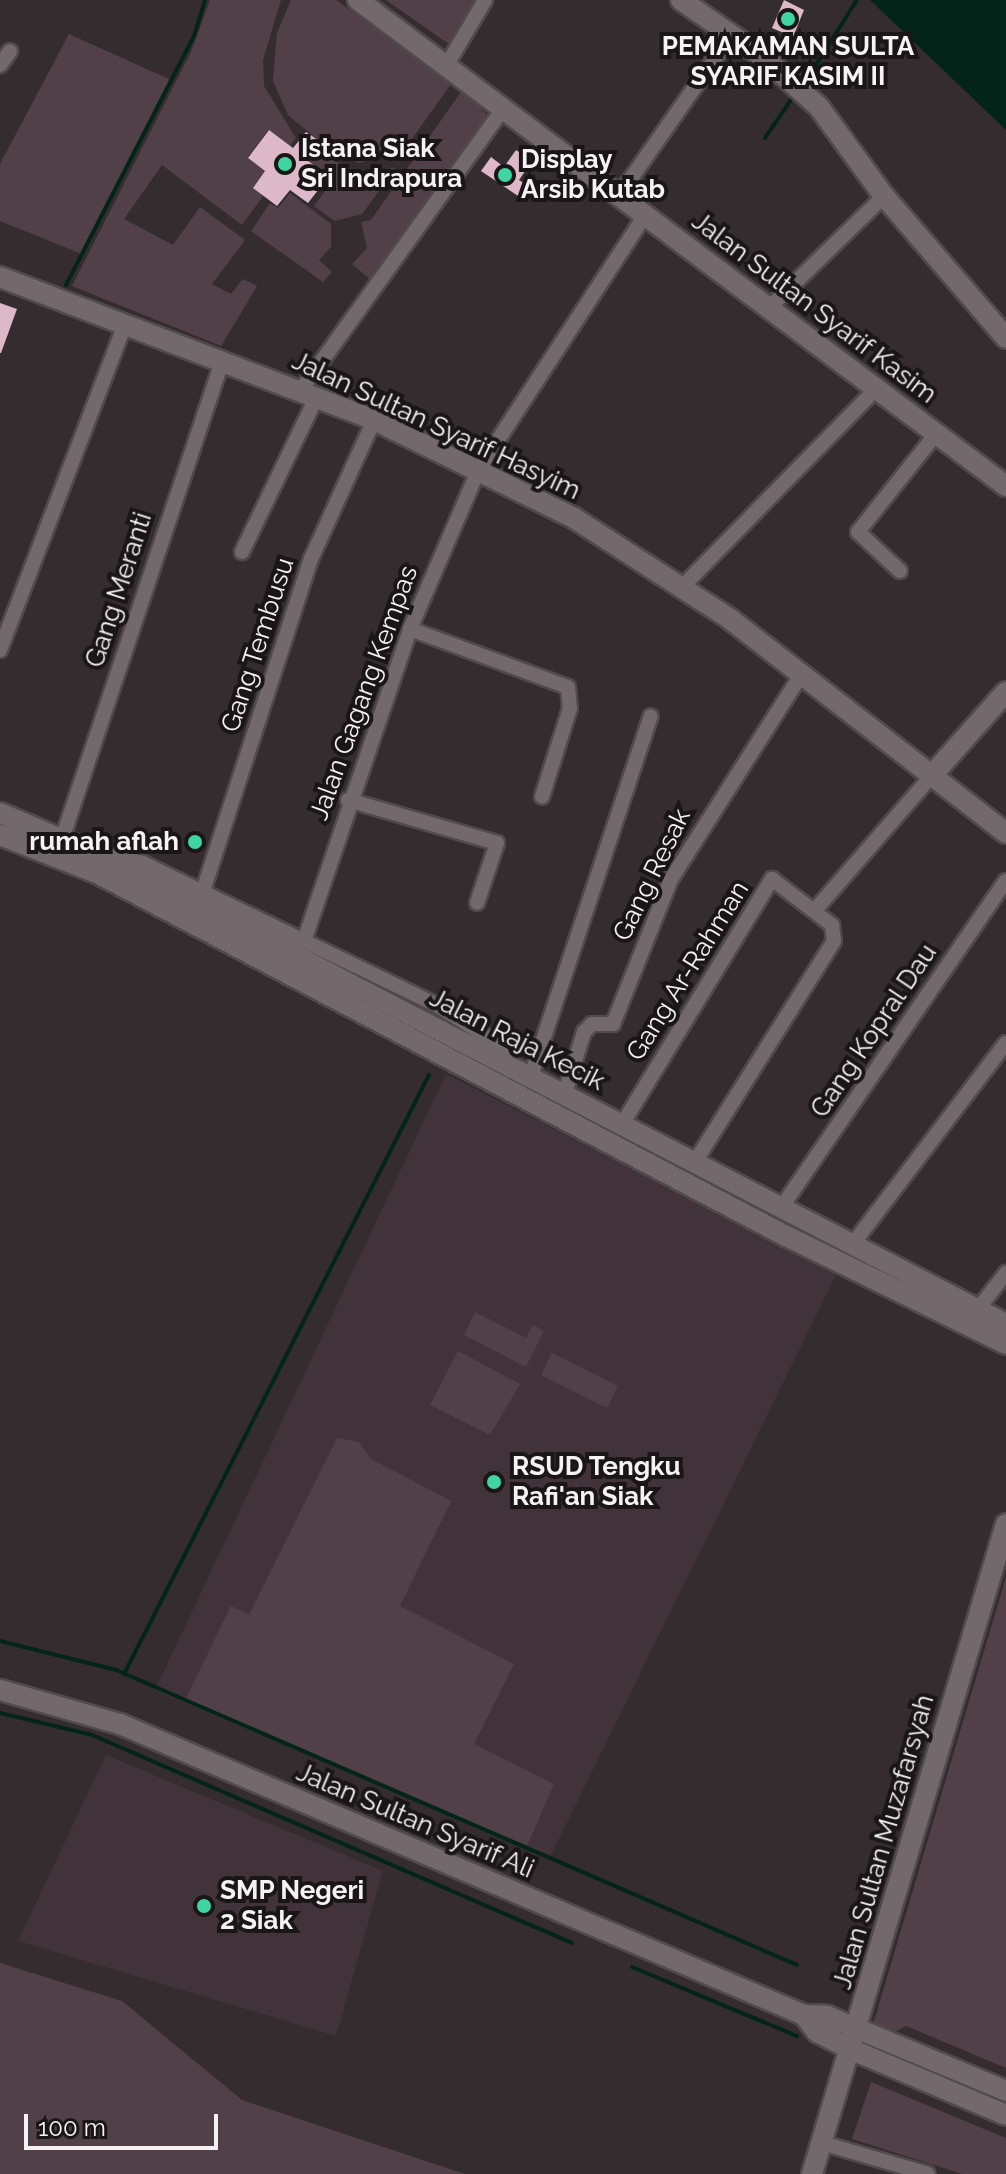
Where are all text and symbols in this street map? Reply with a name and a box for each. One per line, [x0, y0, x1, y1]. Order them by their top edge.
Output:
marker: PEMAKAMAN SULTA SYARIF KASIM II [779, 10, 797, 28]
place label: PEMAKAMAN SULTA SYARIF KASIM II [662, 31, 914, 92]
place label: Istana Siak Sri Indrapura [301, 133, 462, 194]
place label: Display Arsib Kutab [521, 144, 665, 206]
marker: Istana Siak Sri Indrapura [276, 155, 294, 173]
marker: Display Arsib Kutab [496, 166, 514, 184]
street label: Jalan Sultan Syarif Kasim [685, 206, 943, 410]
street label: Jalan Sultan Syarif Hasyim [287, 345, 585, 507]
street label: Gang Meranti [79, 509, 159, 671]
street label: Gang Tembusu [215, 554, 301, 736]
street label: Jalan Gagang Kempas [303, 562, 425, 824]
street label: Gang Resak [607, 804, 697, 946]
place label: rumah aflah [29, 826, 179, 858]
marker: rumah aflah [186, 833, 204, 851]
street label: Gang Ar-Rahman [620, 875, 756, 1067]
street label: Gang Kopral Dau [804, 938, 944, 1124]
street label: Jalan Raja Kecik [424, 983, 610, 1097]
place label: RSUD Tengku Rafi'an Siak [512, 1451, 681, 1512]
marker: RSUD Tengku Rafi'an Siak [483, 1471, 505, 1493]
street label: Jalan Sultan Muzafarsyah [827, 1691, 941, 1993]
street label: Jalan Sultan Syarif Ali [291, 1757, 539, 1885]
place label: SMP Negeri 2 Siak [220, 1875, 365, 1936]
marker: SMP Negeri 2 Siak [195, 1897, 213, 1915]
scale bar [28, 2098, 222, 2148]
text: 100 m [38, 2113, 106, 2142]

